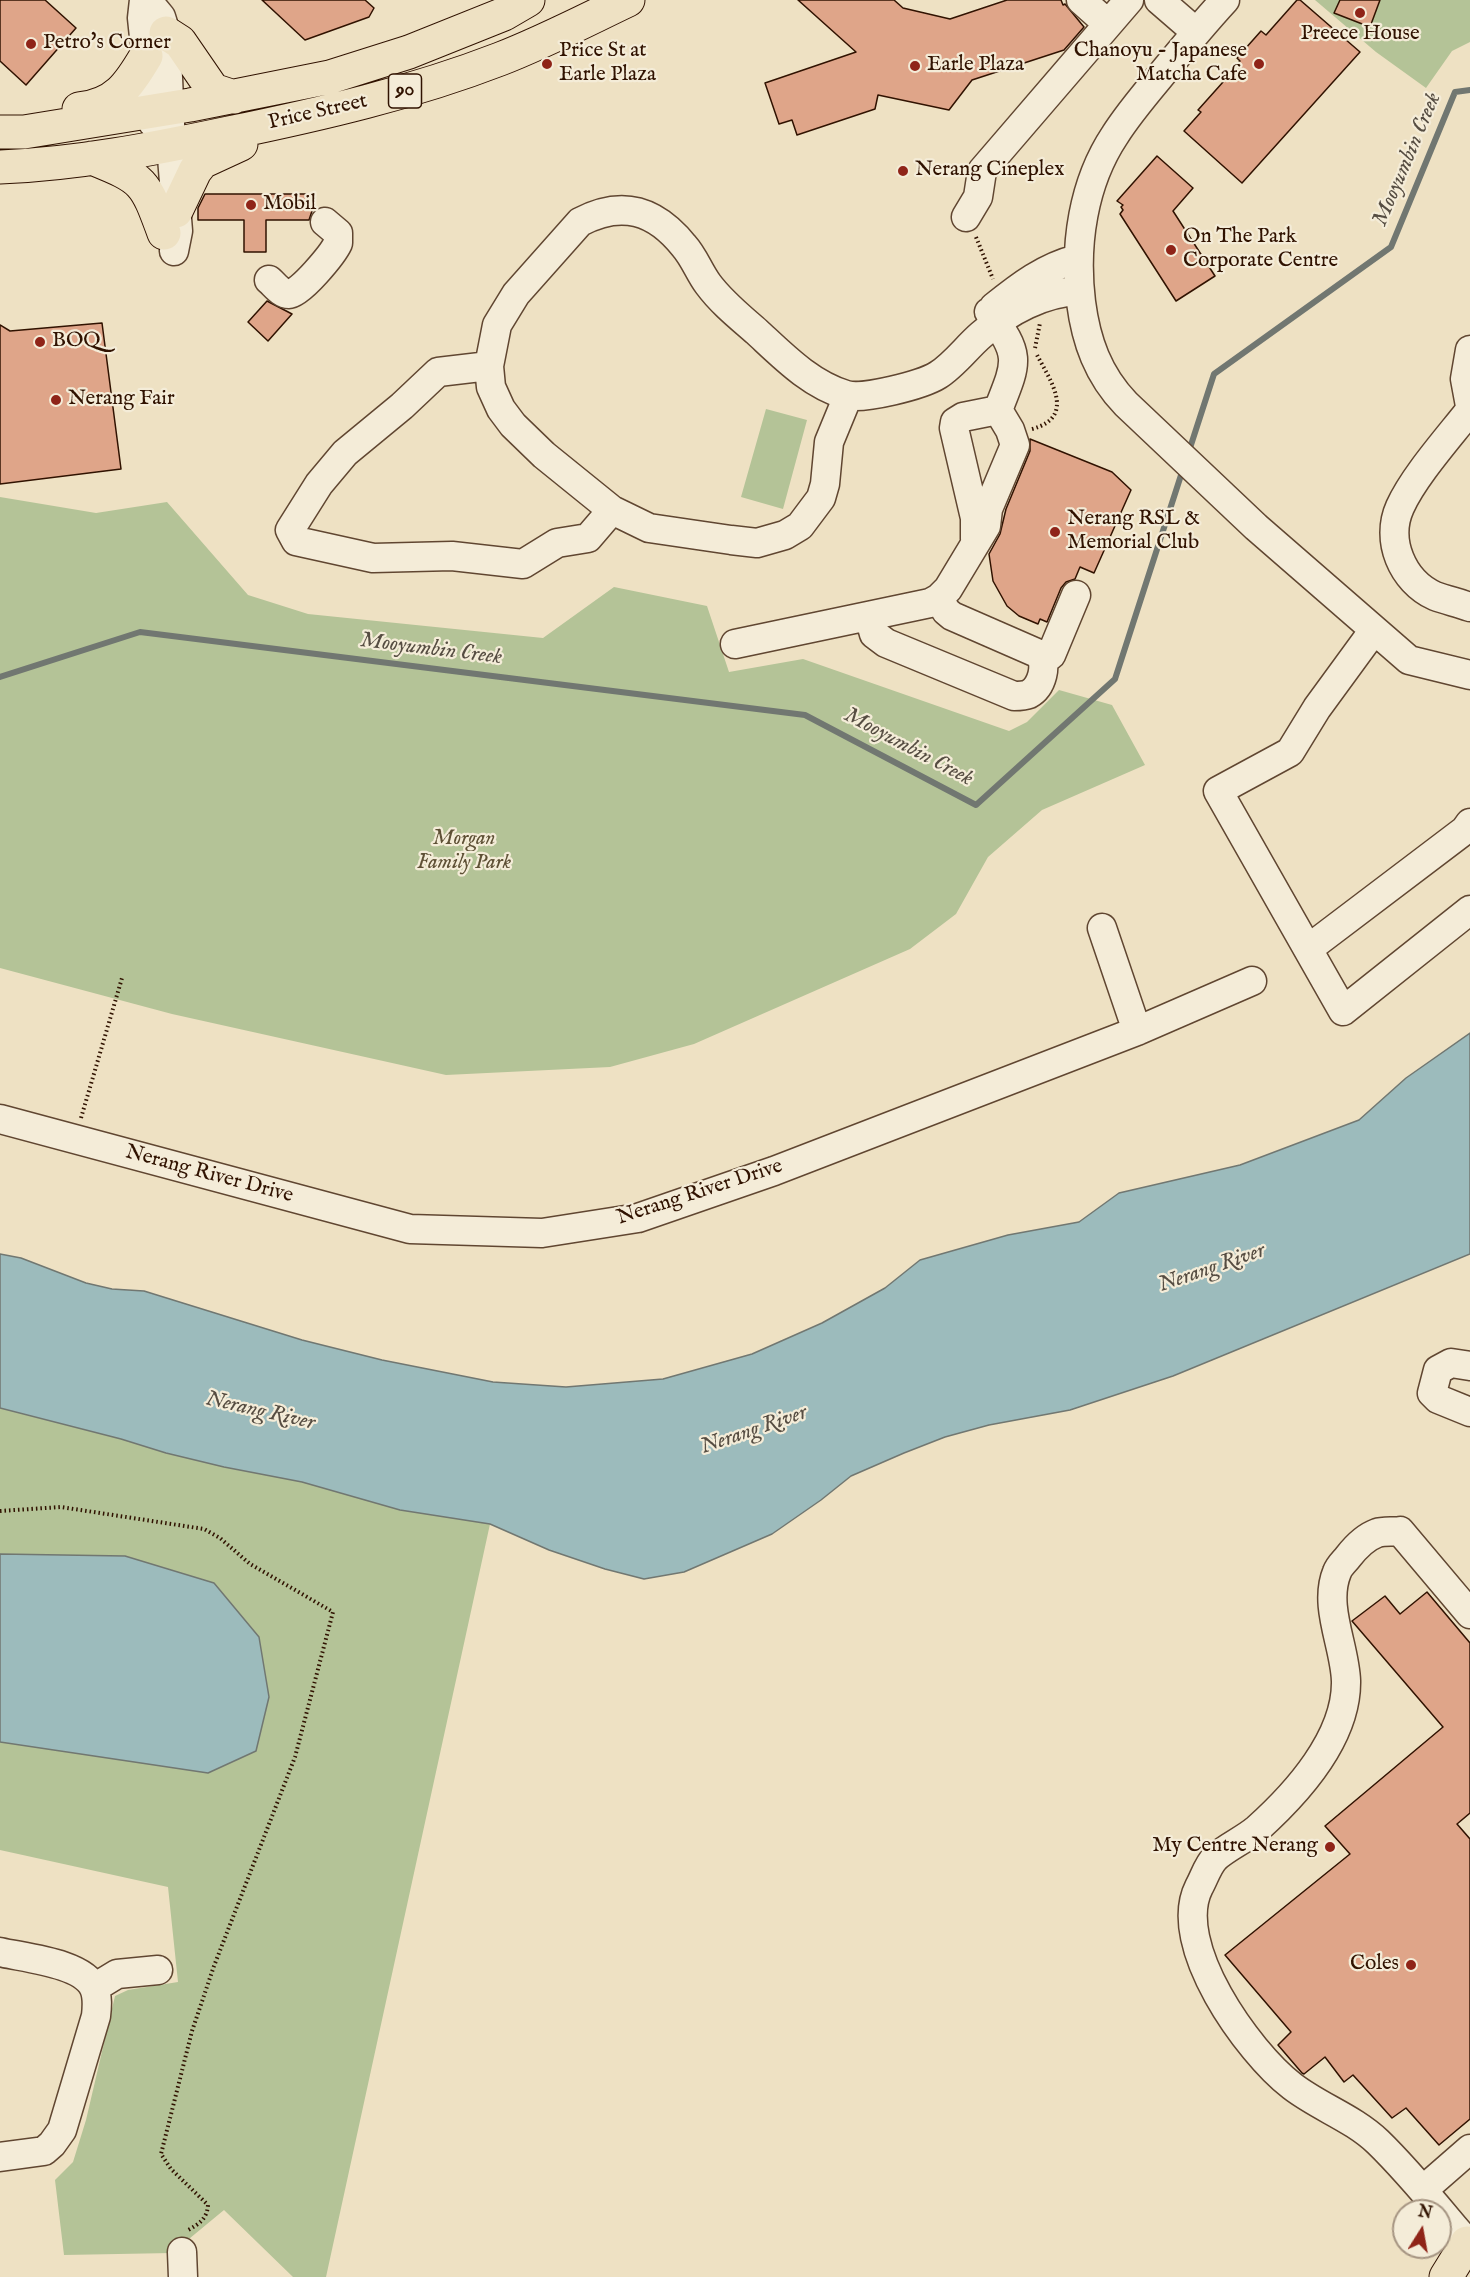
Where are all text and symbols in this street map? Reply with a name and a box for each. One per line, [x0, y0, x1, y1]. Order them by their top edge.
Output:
marker: Preece House [1353, 6, 1367, 20]
place label: Preece House [1300, 22, 1420, 48]
place label: Petro's Corner [43, 31, 171, 57]
marker: Petro's Corner [24, 37, 38, 51]
place label: Price St at Earle Plaza [559, 39, 656, 89]
place label: Chanoyu - Japanese Matcha Cafe [1074, 39, 1247, 89]
place label: Earle Plaza [927, 53, 1024, 79]
marker: Price St at Earle Plaza [540, 57, 554, 71]
marker: Chanoyu - Japanese Matcha Cafe [1252, 57, 1266, 71]
marker: Earle Plaza [908, 59, 922, 73]
road number: 90 [388, 74, 422, 108]
street label: Price Street [266, 89, 370, 137]
water label: Mooyumbin Creek [1368, 89, 1448, 231]
place label: Nerang Cineplex [915, 158, 1064, 184]
marker: Nerang Cineplex [896, 164, 910, 178]
place label: Mobil [263, 192, 316, 218]
marker: Mobil [244, 198, 258, 212]
place label: On The Park Corporate Centre [1183, 225, 1338, 275]
marker: On The Park Corporate Centre [1164, 243, 1178, 257]
place label: BOQ [52, 329, 101, 355]
marker: BOQ [33, 335, 47, 349]
place label: Nerang Fair [68, 387, 175, 413]
marker: Nerang Fair [49, 393, 63, 407]
place label: Nerang RSL & Memorial Club [1067, 507, 1200, 557]
marker: Nerang RSL & Memorial Club [1048, 525, 1062, 539]
water label: Mooyumbin Creek [359, 628, 503, 672]
water label: Mooyumbin Creek [839, 703, 977, 793]
park label: Morgan Family Park [417, 827, 511, 877]
street label: Nerang River Drive [122, 1140, 296, 1210]
street label: Nerang River Drive [614, 1154, 786, 1232]
water label: Nerang River [1155, 1238, 1269, 1300]
water label: Nerang River [203, 1387, 317, 1437]
water label: Nerang River [697, 1400, 811, 1462]
place label: My Centre Nerang [1152, 1834, 1318, 1860]
marker: My Centre Nerang [1323, 1840, 1337, 1854]
place label: Coles [1350, 1952, 1399, 1978]
marker: Coles [1404, 1958, 1418, 1972]
north arrow [1392, 2199, 1452, 2259]
text: N [1416, 2202, 1434, 2224]

